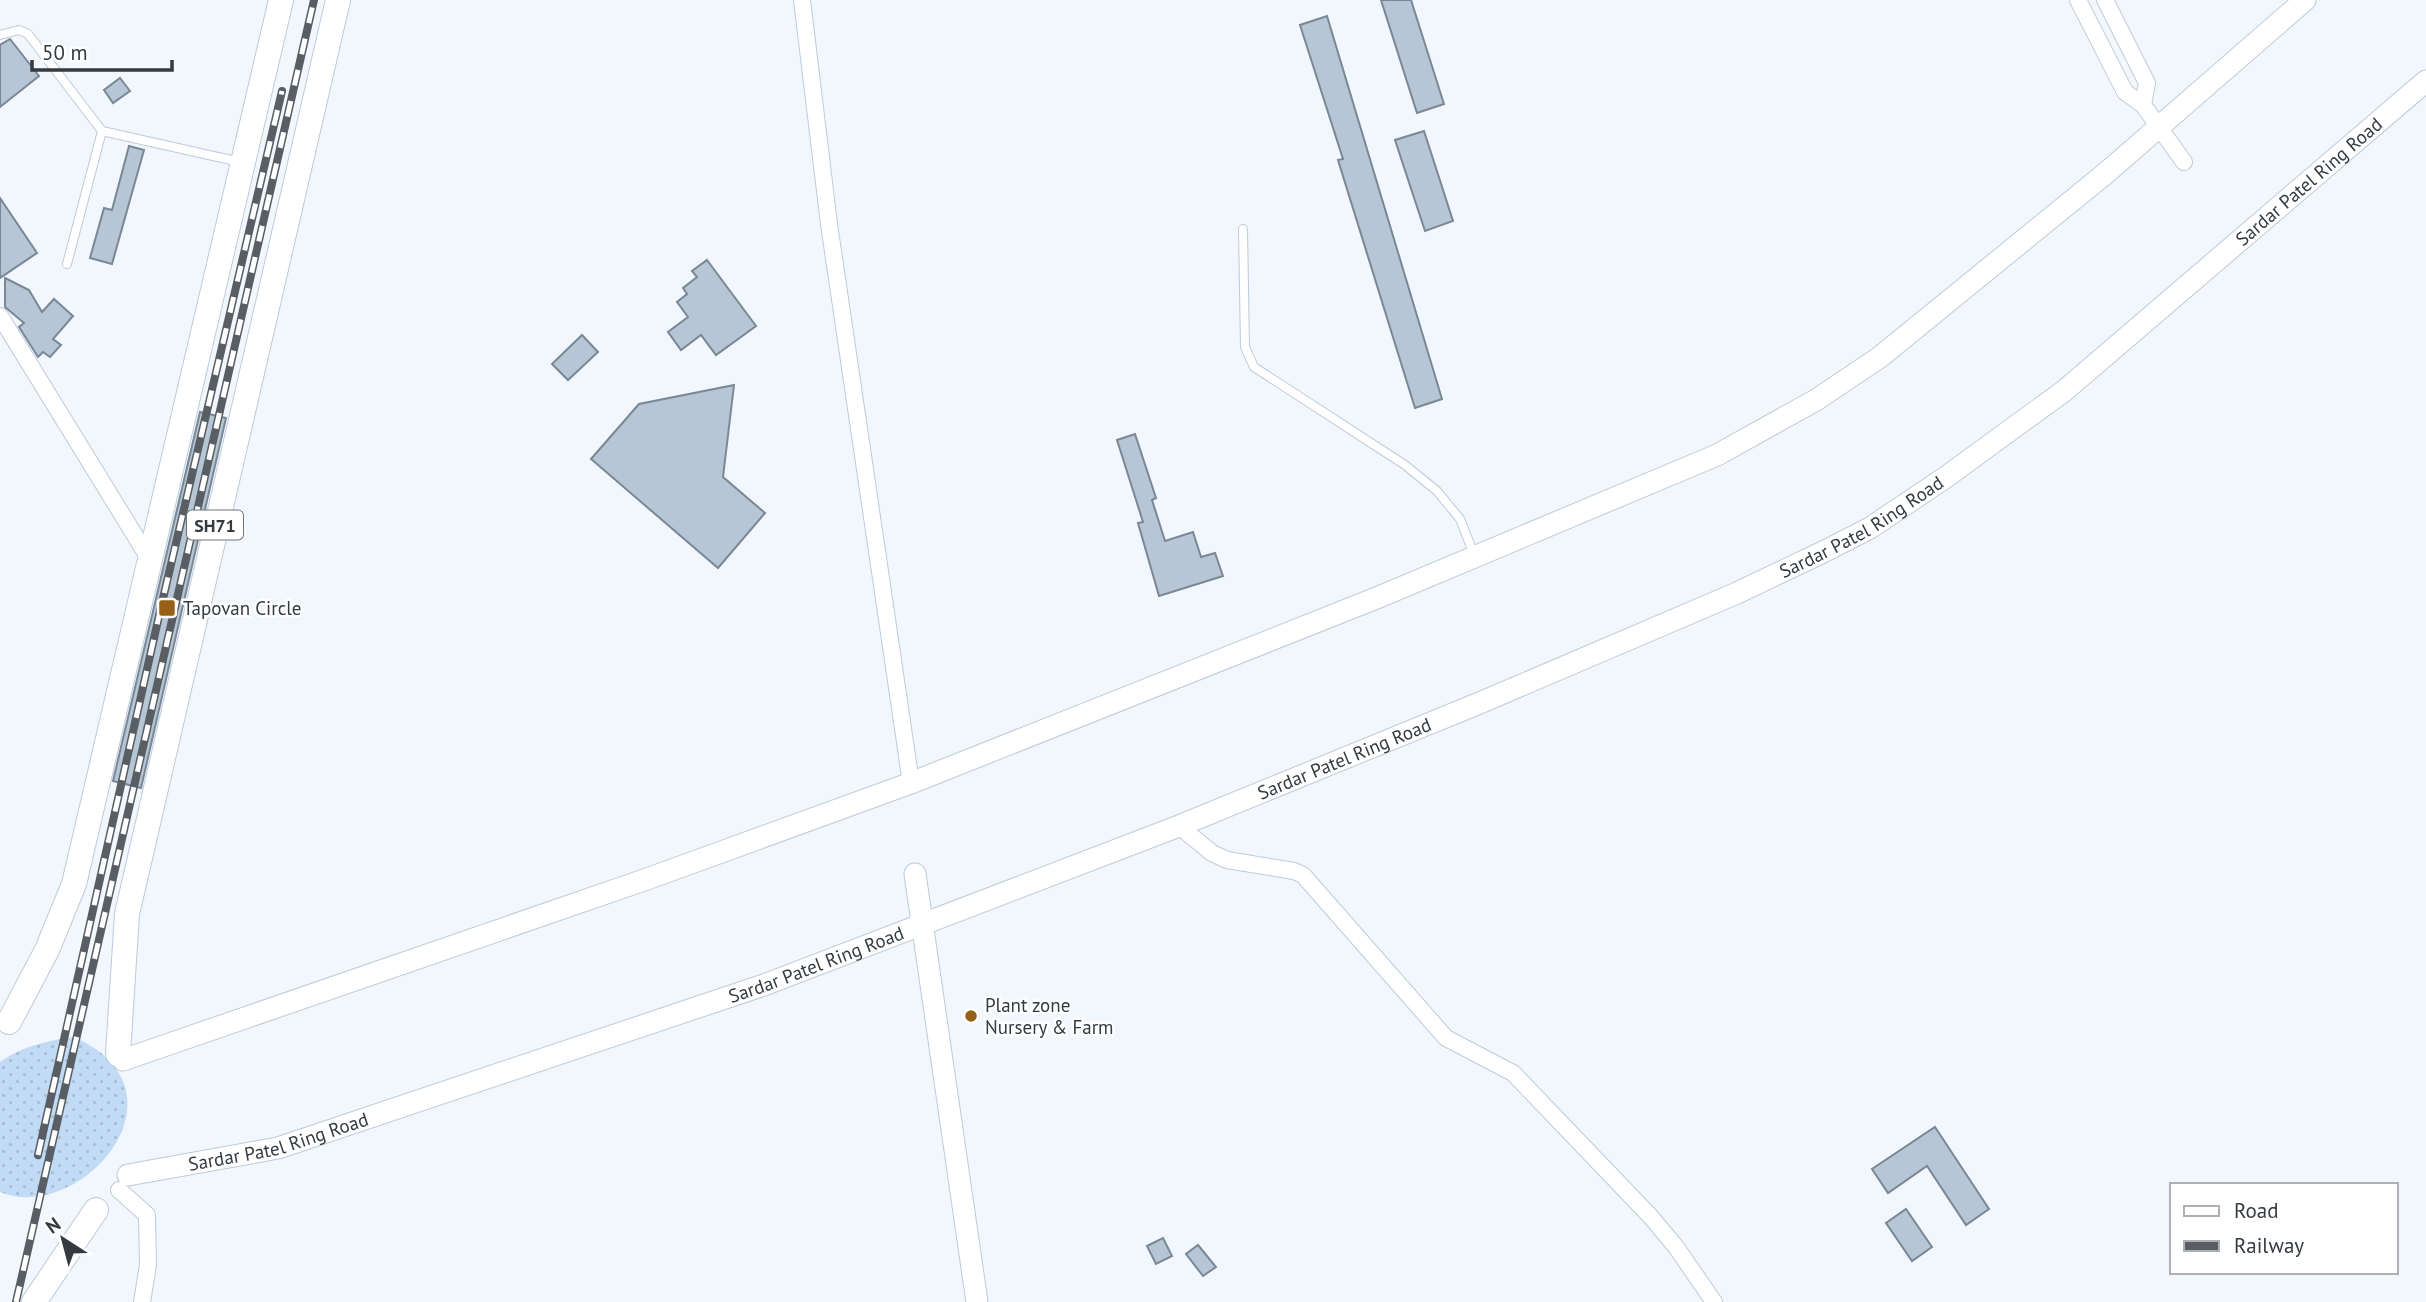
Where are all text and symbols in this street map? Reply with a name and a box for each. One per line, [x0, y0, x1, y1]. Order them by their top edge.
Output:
scale bar [32, 28, 172, 72]
text: 50 m [42, 39, 88, 66]
street label: Sardar Patel Ring Road [2231, 112, 2387, 251]
street label: Sardar Patel Ring Road [1775, 470, 1948, 583]
road number: SH71 [187, 510, 243, 540]
place label: Tapovan Circle [183, 596, 301, 620]
marker: Tapovan Circle [157, 598, 177, 618]
street label: Sardar Patel Ring Road [1254, 712, 1435, 805]
street label: Sardar Patel Ring Road [725, 921, 907, 1008]
place label: Plant zone Nursery & Farm [985, 993, 1114, 1039]
marker: Plant zone Nursery & Farm [963, 1008, 979, 1024]
street label: Sardar Patel Ring Road [186, 1107, 371, 1176]
legend [2170, 1183, 2398, 1274]
text: Road [2234, 1197, 2278, 1224]
north arrow [28, 1204, 98, 1274]
text: N [41, 1212, 65, 1239]
text: Railway [2234, 1232, 2304, 1259]

